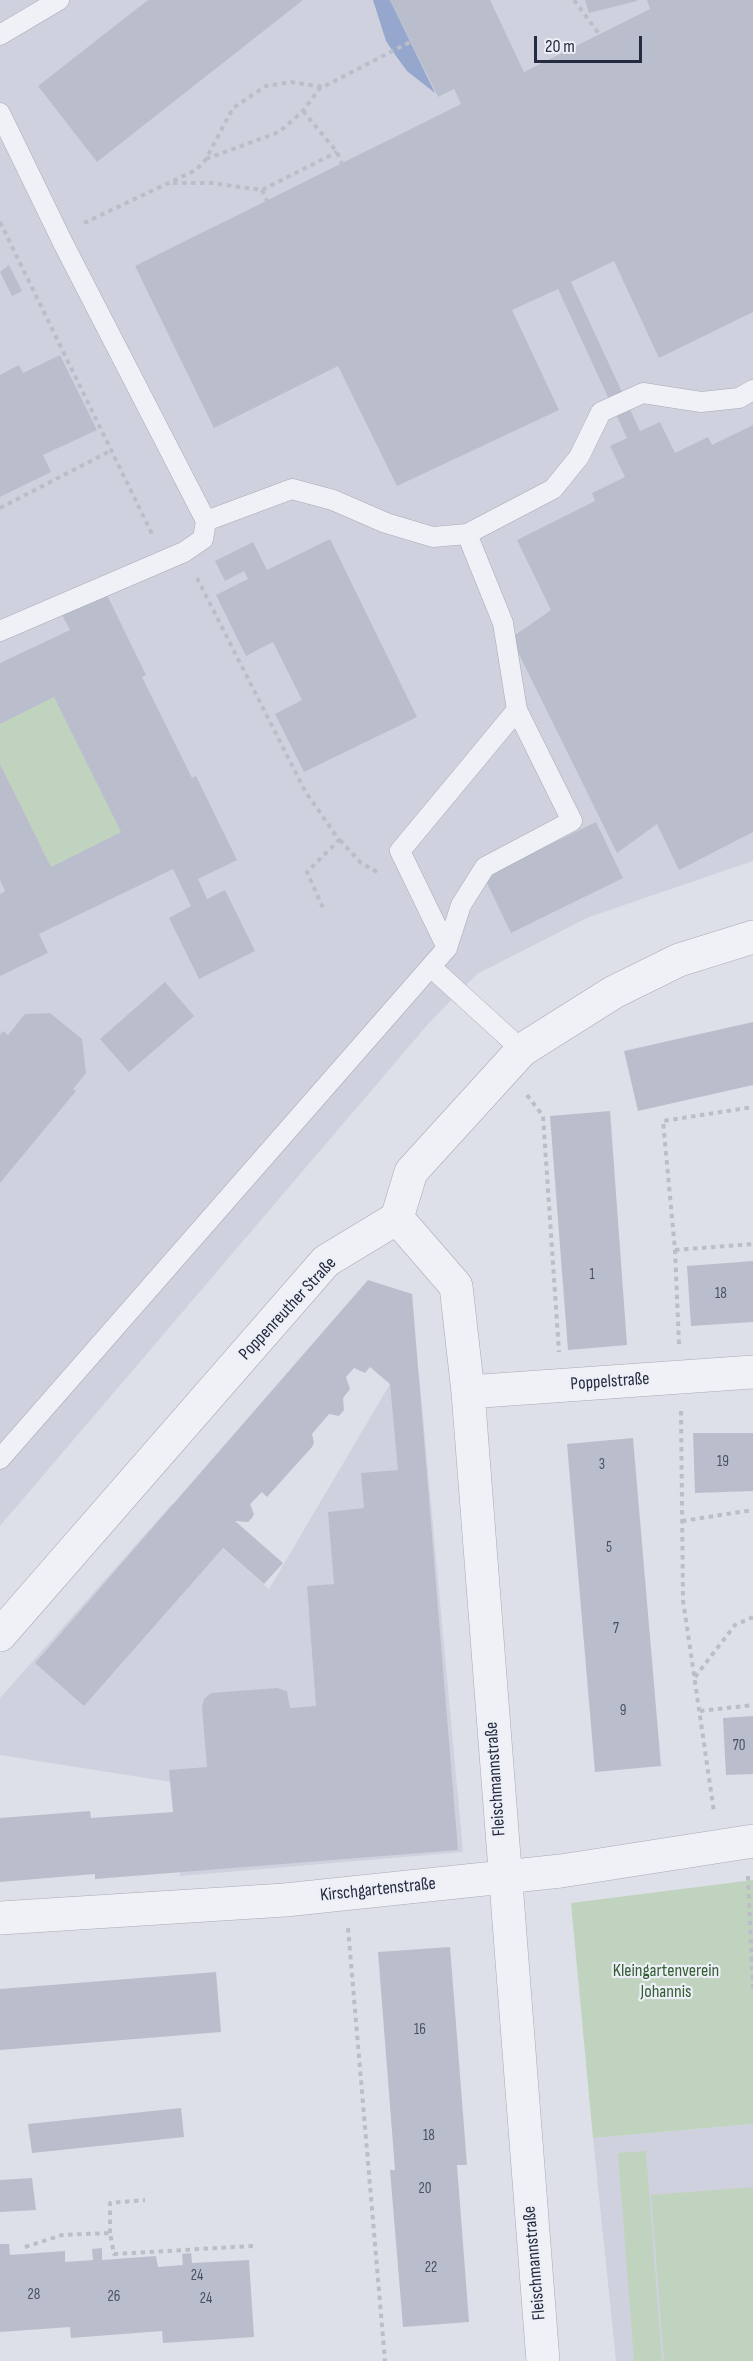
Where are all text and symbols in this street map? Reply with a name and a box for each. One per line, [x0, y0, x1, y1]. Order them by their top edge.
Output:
scale bar [537, 24, 645, 62]
text: 20 m [545, 36, 575, 57]
street label: Poppenreuther Straße [235, 1253, 341, 1365]
house number: 1 [589, 1266, 595, 1284]
house number: 18 [715, 1285, 727, 1303]
street label: Poppelstraße [570, 1368, 650, 1396]
house number: 19 [717, 1453, 729, 1471]
house number: 3 [599, 1456, 605, 1474]
house number: 5 [606, 1539, 612, 1557]
house number: 7 [613, 1620, 619, 1638]
house number: 9 [620, 1702, 626, 1720]
street label: Fleischmannstraße [481, 1721, 511, 1837]
house number: 70 [733, 1737, 745, 1755]
street label: Kirschgartenstraße [319, 1873, 437, 1907]
park label: Kleingartenverein Johannis [613, 1960, 719, 2002]
house number: 16 [414, 2021, 426, 2039]
house number: 18 [423, 2127, 435, 2145]
house number: 20 [419, 2180, 431, 2198]
street label: Fleischmannstraße [519, 2205, 551, 2321]
house number: 22 [425, 2259, 437, 2277]
house number: 24 [191, 2267, 203, 2285]
house number: 28 [28, 2286, 40, 2304]
house number: 26 [108, 2288, 120, 2306]
house number: 24 [200, 2290, 212, 2308]

